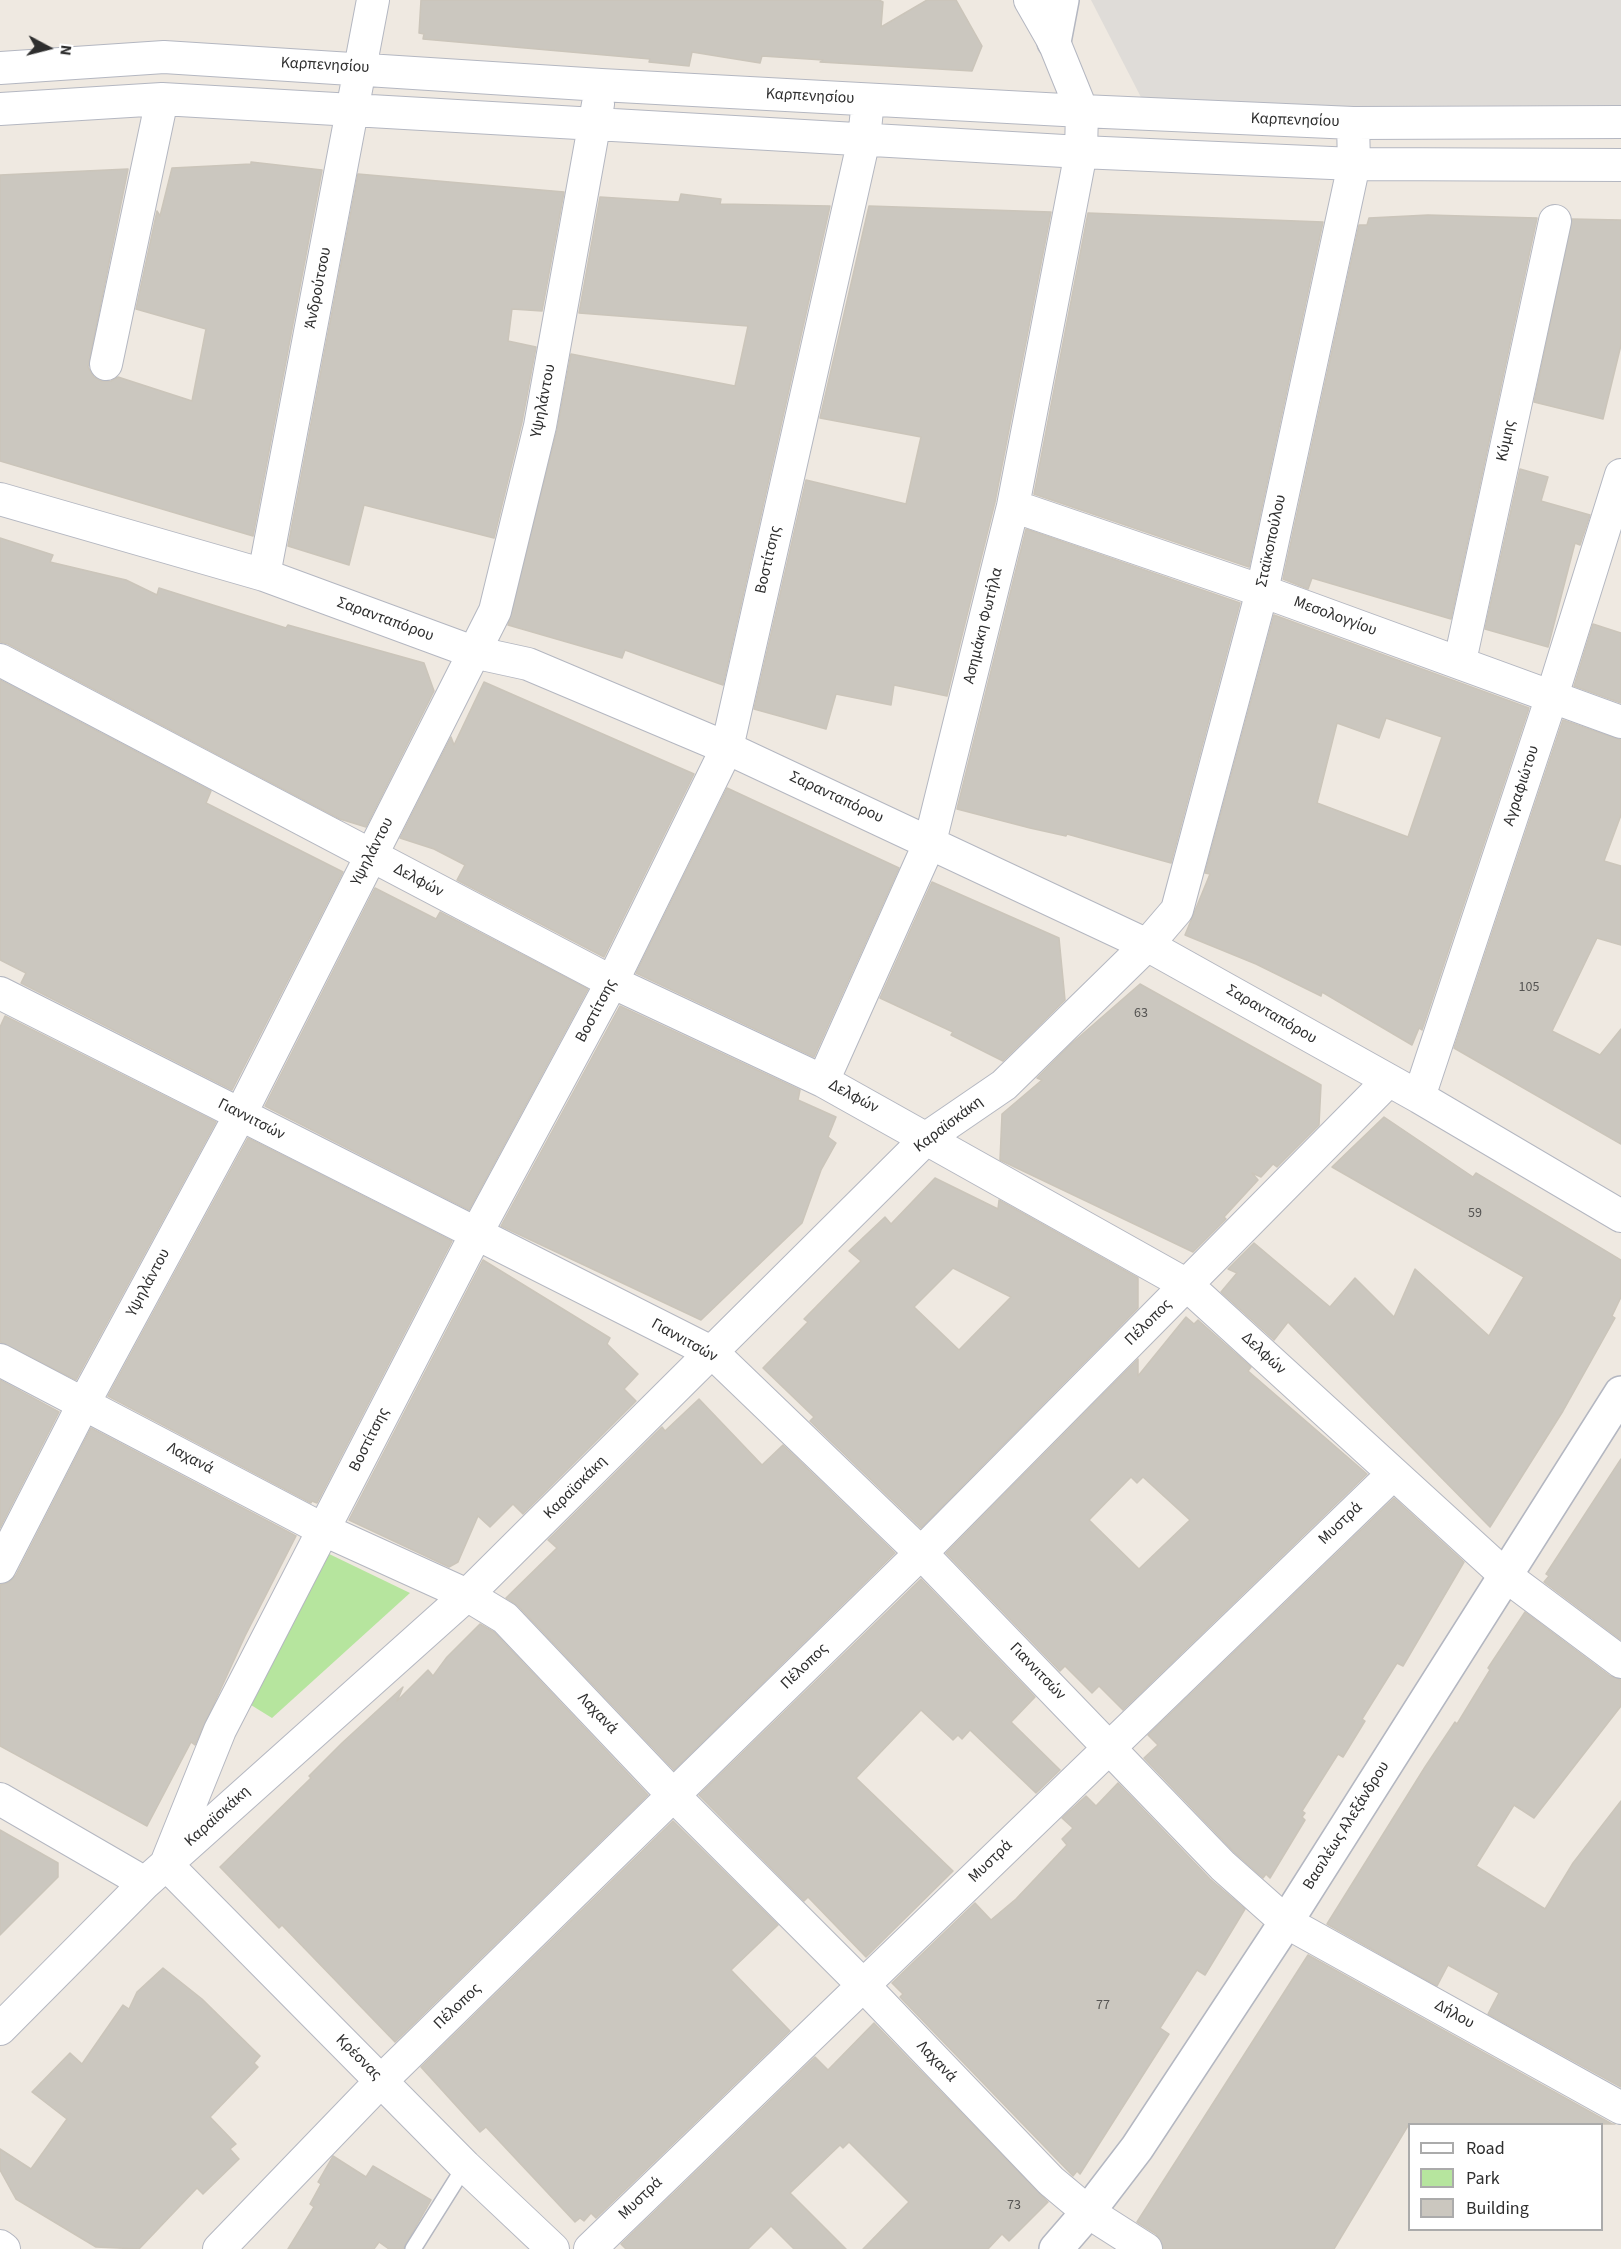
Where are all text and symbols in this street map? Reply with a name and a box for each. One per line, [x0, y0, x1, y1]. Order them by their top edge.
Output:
north arrow [18, 18, 78, 78]
text: N [54, 44, 77, 57]
street label: Καρπενησίου [280, 54, 370, 78]
street label: Καρπενησίου [765, 85, 855, 109]
street label: Καρπενησίου [1250, 110, 1340, 132]
street label: Άνδρούτσου [302, 246, 336, 330]
street label: Υψηλάντου [527, 363, 561, 439]
street label: Κύμης [1493, 418, 1521, 464]
street label: Σταϊκοπούλου [1253, 493, 1291, 589]
street label: Βοστίτσης [752, 524, 786, 596]
street label: Ασημάκη Φωτήλα [960, 566, 1008, 686]
street label: Μεσολογγίου [1291, 593, 1379, 641]
street label: Σαρανταπόρου [334, 594, 436, 646]
street label: Αγραφιώτου [1500, 743, 1544, 829]
street label: Σαρανταπόρου [786, 768, 886, 828]
street label: Υψηλάντου [348, 814, 398, 890]
street label: Δελφών [390, 860, 446, 902]
street label: Βοστίτσης [572, 976, 622, 1046]
house number: 105 [1519, 980, 1539, 996]
street label: Σαρανταπόρου [1222, 981, 1320, 1049]
house number: 63 [1134, 1006, 1148, 1022]
street label: Δελφών [825, 1076, 881, 1118]
street label: Καραϊσκάκη [911, 1093, 987, 1157]
street label: Γιαννιτσών [214, 1095, 288, 1145]
house number: 59 [1468, 1206, 1482, 1222]
street label: Υψηλάντου [123, 1246, 175, 1320]
street label: Πέλοπος [1122, 1296, 1176, 1350]
street label: Γιαννιτσών [648, 1315, 720, 1367]
street label: Δελφών [1237, 1329, 1289, 1379]
street label: Βοστίτσης [346, 1405, 394, 1475]
street label: Λαχανά [163, 1439, 217, 1479]
street label: Καραϊσκάκη [540, 1452, 612, 1524]
street label: Μυστρά [1315, 1499, 1367, 1549]
street label: Γιαννιτσών [1005, 1639, 1069, 1705]
street label: Πέλοπος [777, 1640, 833, 1694]
street label: Λαχανά [573, 1689, 621, 1739]
street label: Βασιλέως Αλεξάνδρου [1300, 1758, 1394, 1894]
street label: Καραϊσκάκη [181, 1783, 255, 1851]
street label: Μυστρά [965, 1837, 1017, 1887]
street label: Πέλοπος [430, 1980, 486, 2034]
street label: Δήλου [1431, 1996, 1477, 2034]
house number: 77 [1096, 1998, 1110, 2014]
street label: Κρέσνας [331, 2031, 385, 2085]
street label: Λαχανά [912, 2037, 960, 2087]
legend [1408, 2123, 1603, 2231]
text: Road [1466, 2136, 1505, 2161]
text: Park [1466, 2166, 1500, 2191]
street label: Μυστρά [615, 2174, 667, 2224]
text: Building [1466, 2196, 1529, 2221]
house number: 73 [1007, 2198, 1021, 2214]

